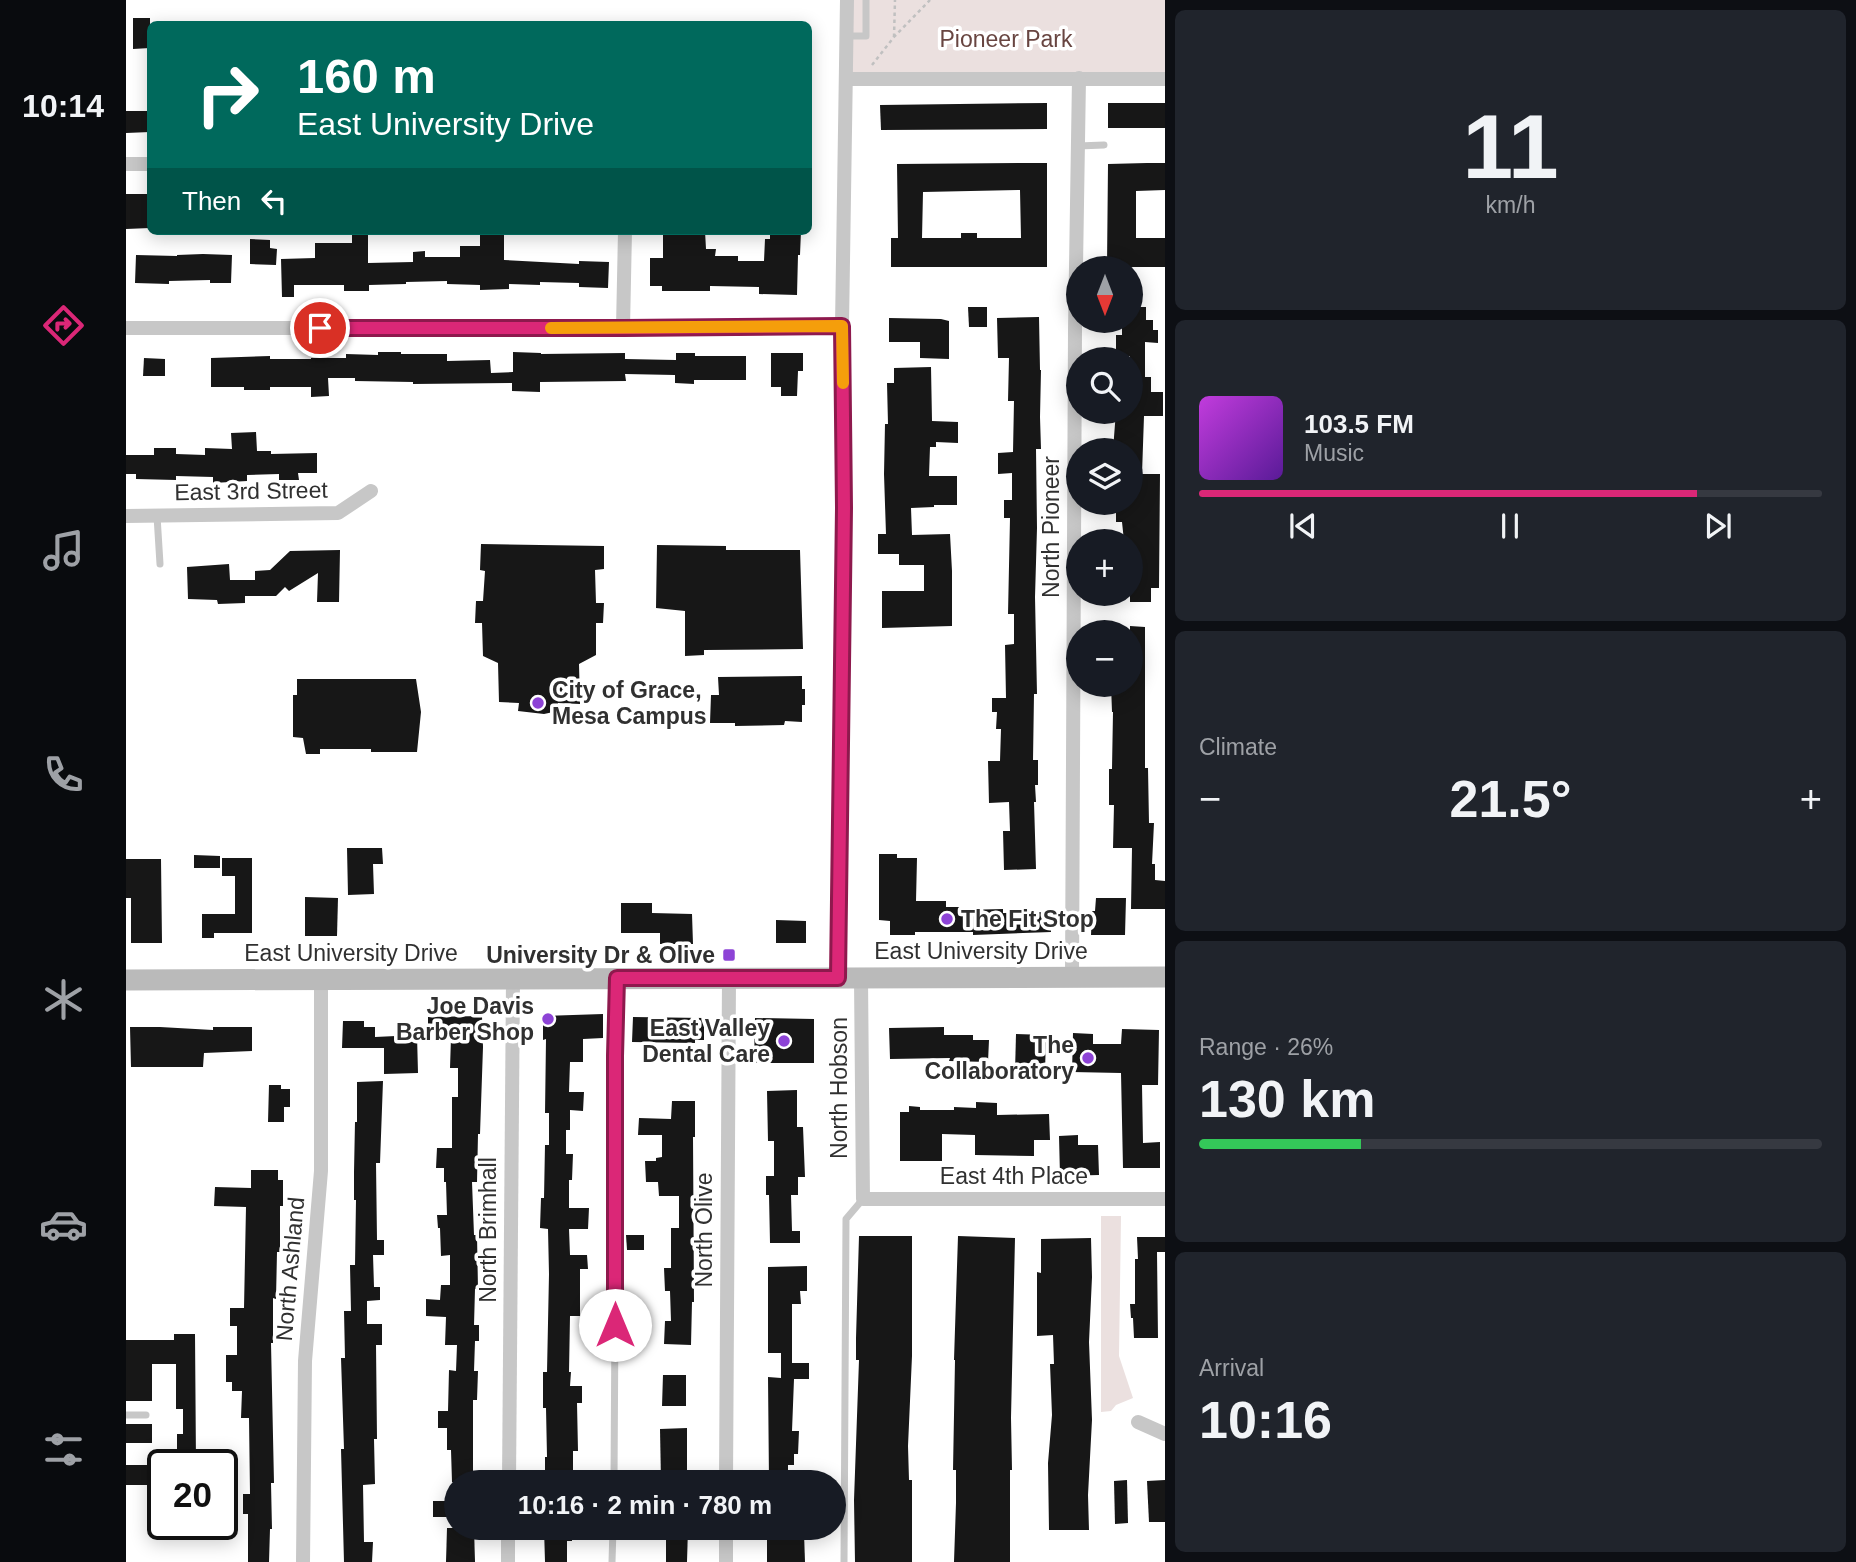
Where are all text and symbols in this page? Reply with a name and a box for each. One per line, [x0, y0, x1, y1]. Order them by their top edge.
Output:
park label: Pioneer Park [940, 26, 1073, 52]
icon: right [182, 49, 273, 140]
text: 160 m [297, 49, 436, 103]
text: 10:14 [22, 88, 104, 124]
text: 11 [1462, 96, 1559, 197]
text: East University Drive [297, 106, 594, 142]
icon: left [255, 182, 293, 220]
text: Then [182, 186, 241, 216]
text: km/h [1486, 192, 1535, 218]
north arrow [1066, 256, 1143, 332]
map controls [1066, 256, 1143, 697]
pin [290, 298, 350, 358]
icon: directions [39, 301, 88, 350]
icon: arrive [301, 309, 339, 347]
button: search [1066, 347, 1143, 424]
text: 103.5 FM [1304, 409, 1414, 439]
button: layers [1066, 438, 1143, 515]
text: Music [1304, 440, 1364, 466]
street label: North Pioneer [1038, 456, 1064, 598]
street label: East 3rd Street [174, 477, 329, 505]
icon: previous [1284, 507, 1322, 545]
icon: pause [1491, 507, 1529, 545]
icon: next [1699, 507, 1737, 545]
icon: music [39, 526, 88, 575]
button: + [1066, 529, 1143, 606]
button: − [1066, 620, 1143, 697]
place label: City of Grace, Mesa Campus [552, 677, 707, 729]
marker: City of Grace, Mesa Campus [530, 695, 546, 711]
text: Climate [1199, 734, 1277, 760]
icon: phone [39, 750, 88, 799]
text: 21.5° [1449, 770, 1572, 828]
text: − [1199, 778, 1221, 820]
text: + [1800, 778, 1822, 820]
place label: The Fit Stop [961, 906, 1094, 932]
marker: The Fit Stop [939, 911, 955, 927]
street label: East University Drive [874, 938, 1088, 964]
street label: East University Drive [244, 940, 458, 966]
place label: University Dr & Olive [486, 942, 715, 968]
marker: University Dr & Olive [721, 947, 737, 963]
icon: climate [39, 975, 88, 1024]
place label: Joe Davis Barber Shop [396, 993, 534, 1045]
marker: Joe Davis Barber Shop [540, 1011, 556, 1027]
place label: East Valley Dental Care [642, 1015, 770, 1067]
street label: North Hobson [826, 1017, 852, 1159]
place label: The Collaboratory [924, 1032, 1074, 1084]
marker: East Valley Dental Care [776, 1033, 792, 1049]
text: Range · 26% [1199, 1034, 1333, 1060]
marker: The Collaboratory [1080, 1050, 1096, 1066]
text: 130 km [1199, 1070, 1375, 1128]
street label: North Brimhall [475, 1157, 501, 1303]
street label: East 4th Place [940, 1163, 1088, 1189]
street label: North Olive [691, 1172, 717, 1288]
street label: North Ashland [271, 1196, 309, 1342]
icon: car [39, 1200, 88, 1249]
position arrow [578, 1288, 652, 1362]
text: Arrival [1199, 1355, 1264, 1381]
text: 10:16 [1199, 1391, 1332, 1449]
icon: filters [39, 1425, 88, 1474]
speed limit sign: 20 [147, 1449, 238, 1540]
text: 10:16 · 2 min · 780 m [518, 1490, 772, 1520]

